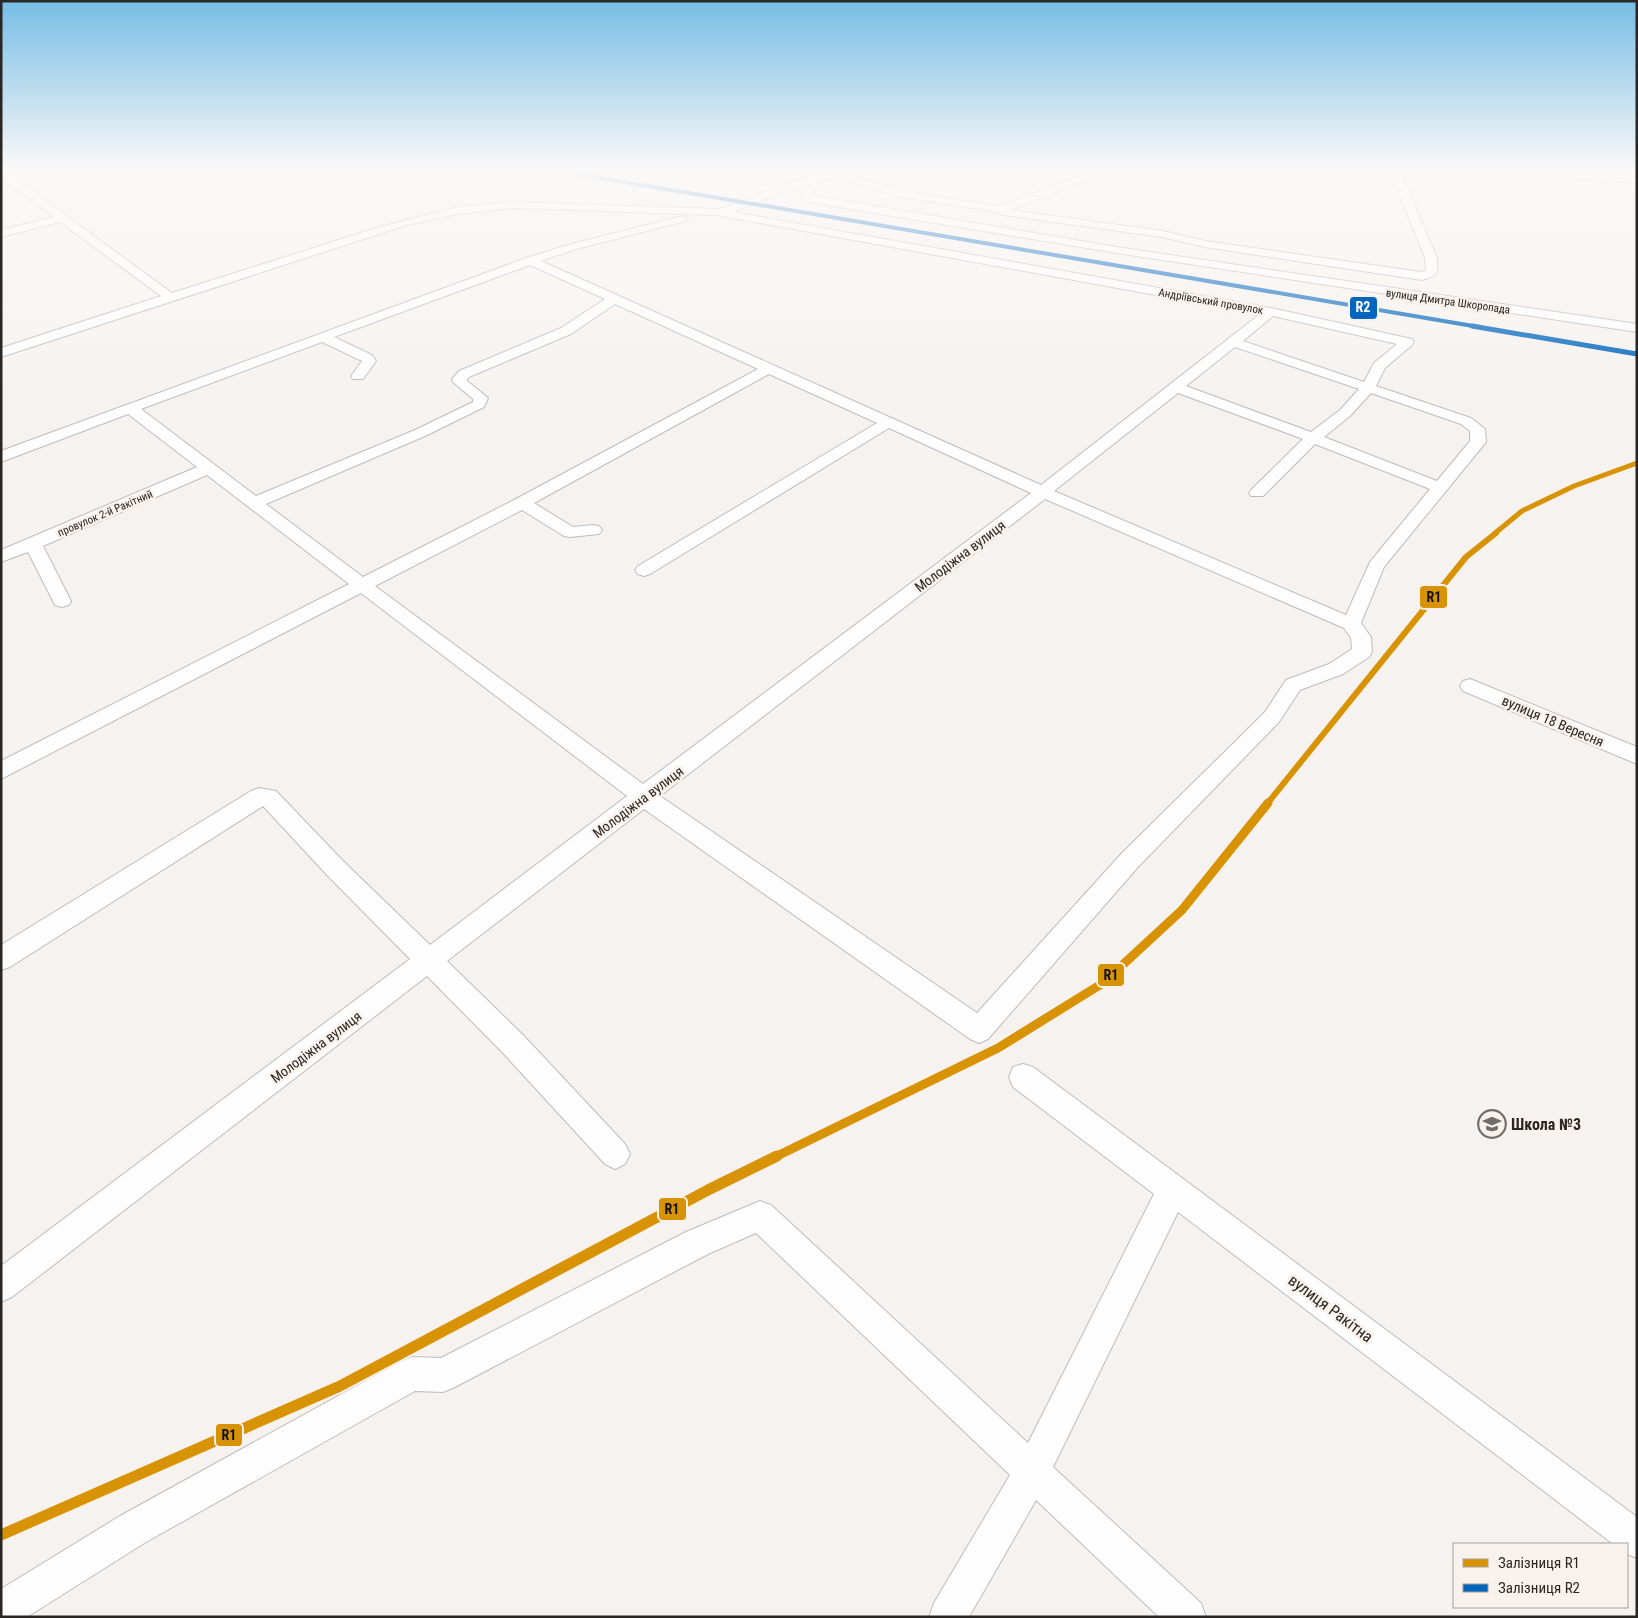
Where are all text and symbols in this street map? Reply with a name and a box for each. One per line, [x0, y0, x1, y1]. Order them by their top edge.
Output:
street label: Андріївський провулок [1158, 286, 1265, 317]
street label: вулиця Дмитра Шкоропада [1385, 286, 1511, 317]
line badge: R2 [1349, 296, 1378, 320]
text: R2 [1356, 299, 1370, 315]
street label: провулок 2-й Ракітний [56, 488, 155, 539]
street label: Молодіжна вулиця [912, 517, 1008, 595]
line badge: R1 [1419, 585, 1448, 609]
text: R1 [1427, 589, 1441, 605]
street label: вулиця 18 Вересня [1500, 692, 1606, 750]
street label: Молодіжна вулиця [590, 763, 686, 841]
line badge: R1 [1097, 963, 1125, 987]
text: R1 [1104, 967, 1118, 983]
street label: Молодіжна вулиця [268, 1008, 364, 1086]
school or university icon: Школа №3 [1477, 1109, 1507, 1139]
place label: Школа №3 [1511, 1115, 1581, 1134]
line badge: R1 [658, 1197, 687, 1221]
text: R1 [665, 1201, 679, 1217]
street label: вулиця Ракітна [1285, 1270, 1377, 1346]
line badge: R1 [215, 1423, 243, 1447]
text: R1 [222, 1427, 236, 1443]
legend [1453, 1543, 1628, 1608]
text: Залізниця R1 [1498, 1554, 1580, 1572]
text: Залізниця R2 [1498, 1579, 1580, 1597]

